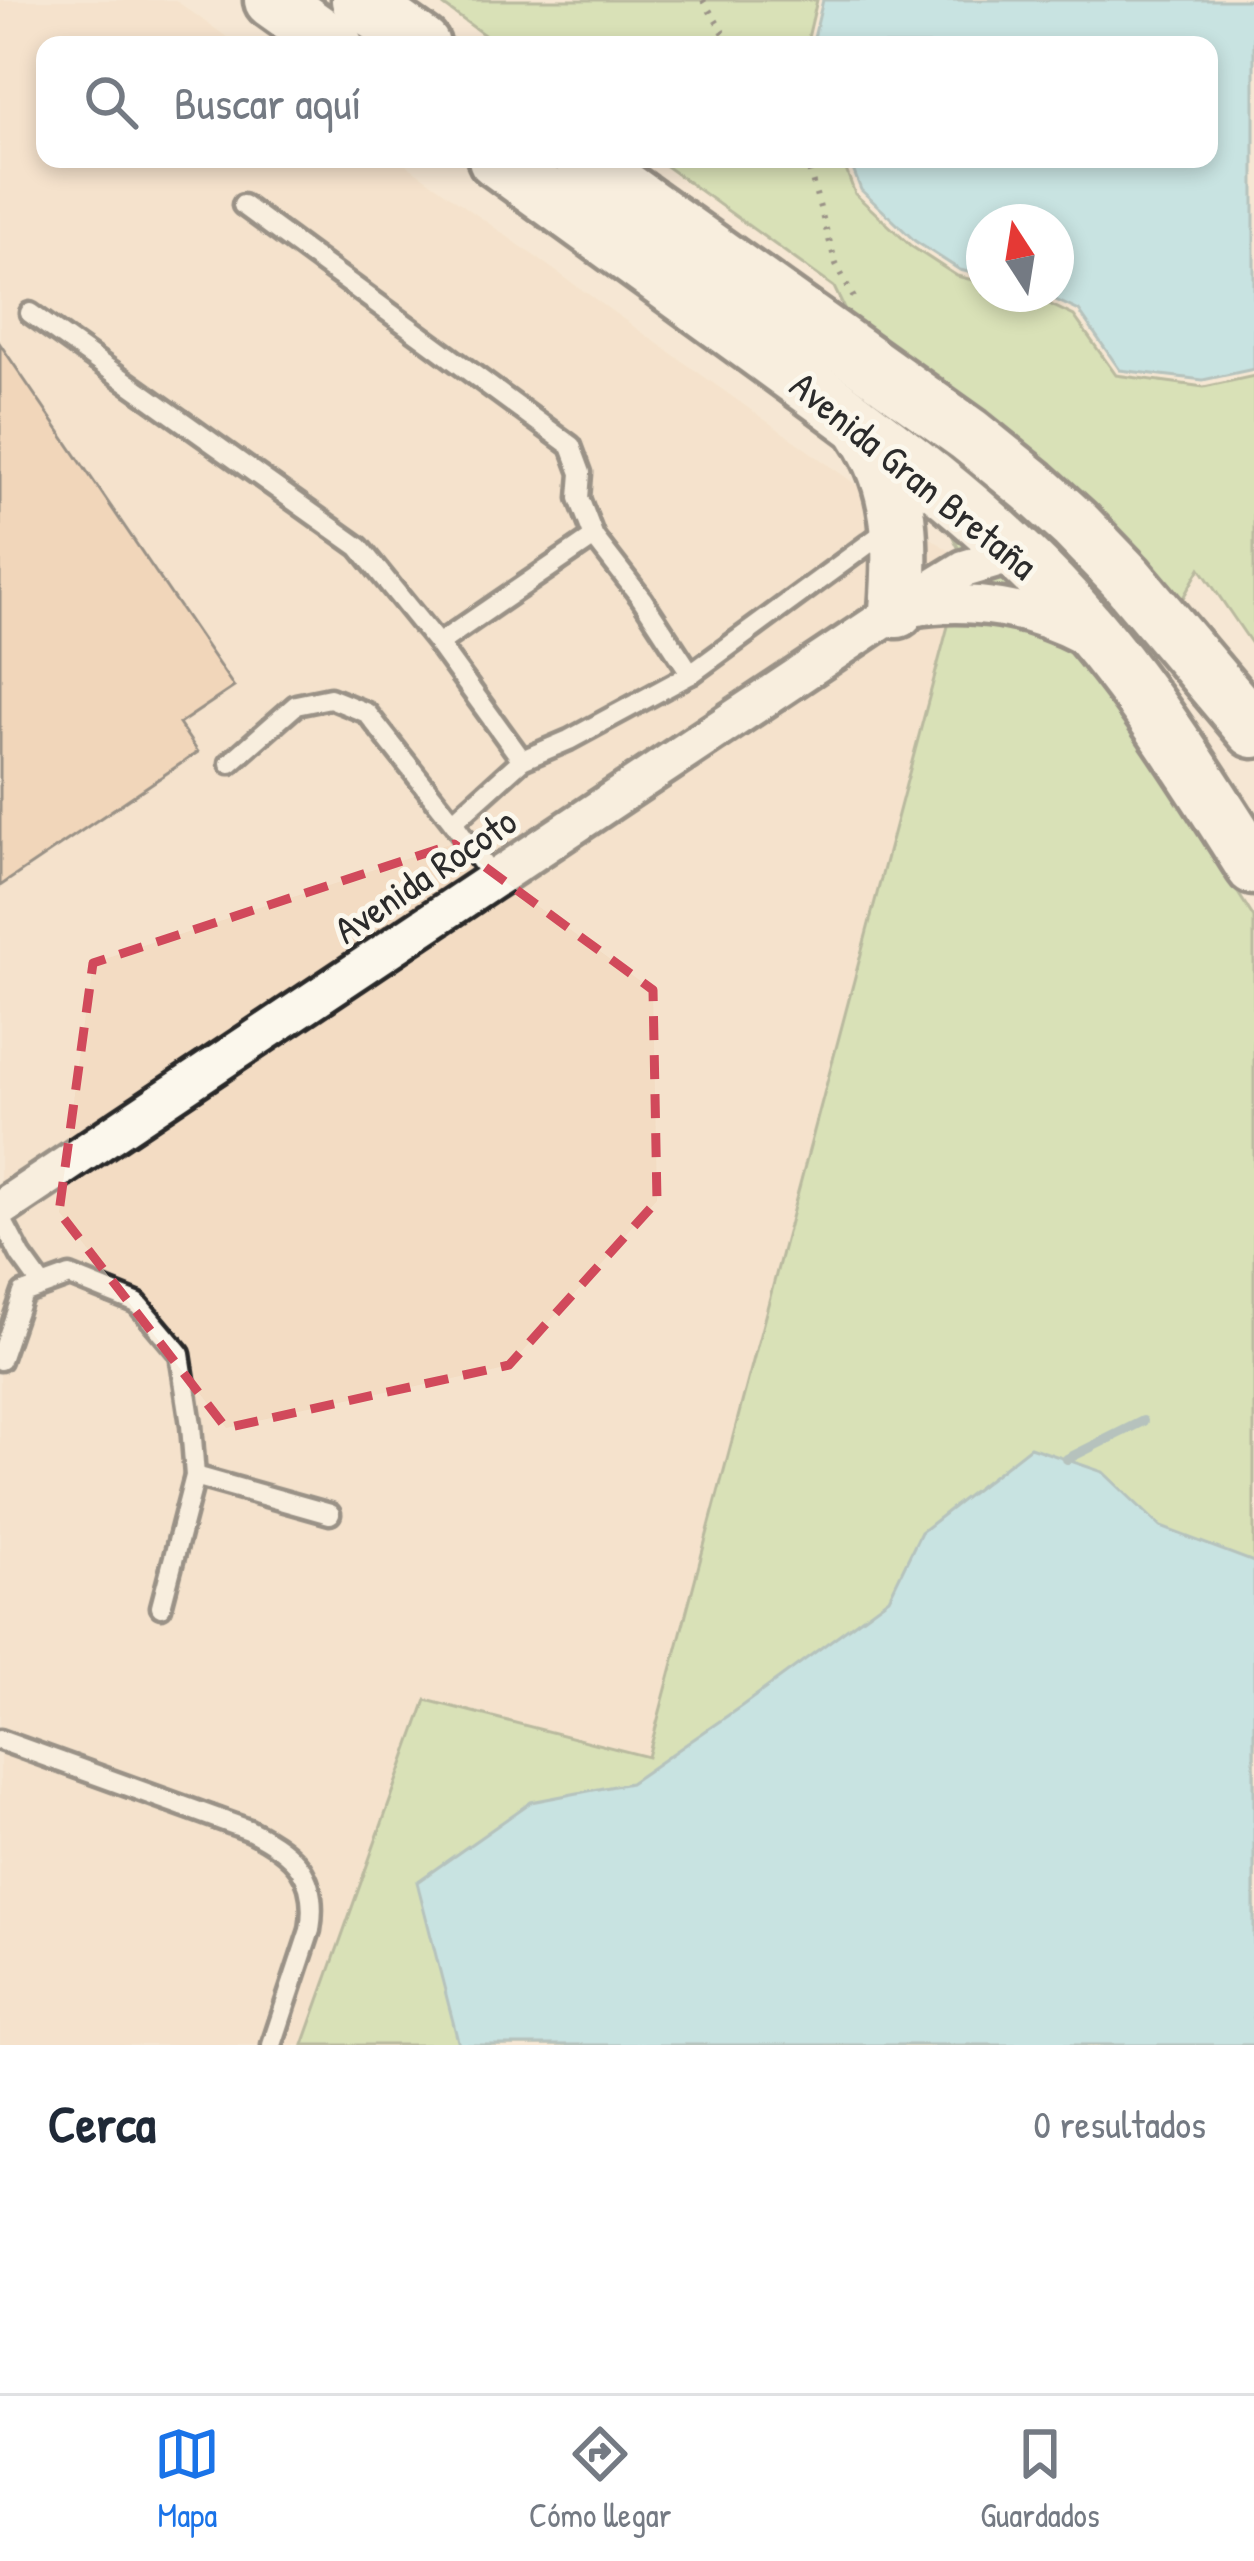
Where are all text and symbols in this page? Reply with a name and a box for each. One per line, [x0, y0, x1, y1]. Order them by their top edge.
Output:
search box [36, 36, 1218, 168]
icon: search [78, 69, 144, 135]
text: Buscar aquí [174, 72, 361, 133]
north arrow [966, 204, 1074, 312]
street label: Avenida Gran Bretaña [780, 359, 1049, 591]
street label: Avenida Rocoto [323, 794, 526, 955]
text: Cerca [48, 2089, 156, 2158]
text: 0 resultados [1033, 2097, 1206, 2150]
tab: Mapa [154, 2421, 220, 2537]
tab: Cómo llegar [529, 2421, 672, 2537]
tab: Guardados [980, 2421, 1100, 2537]

